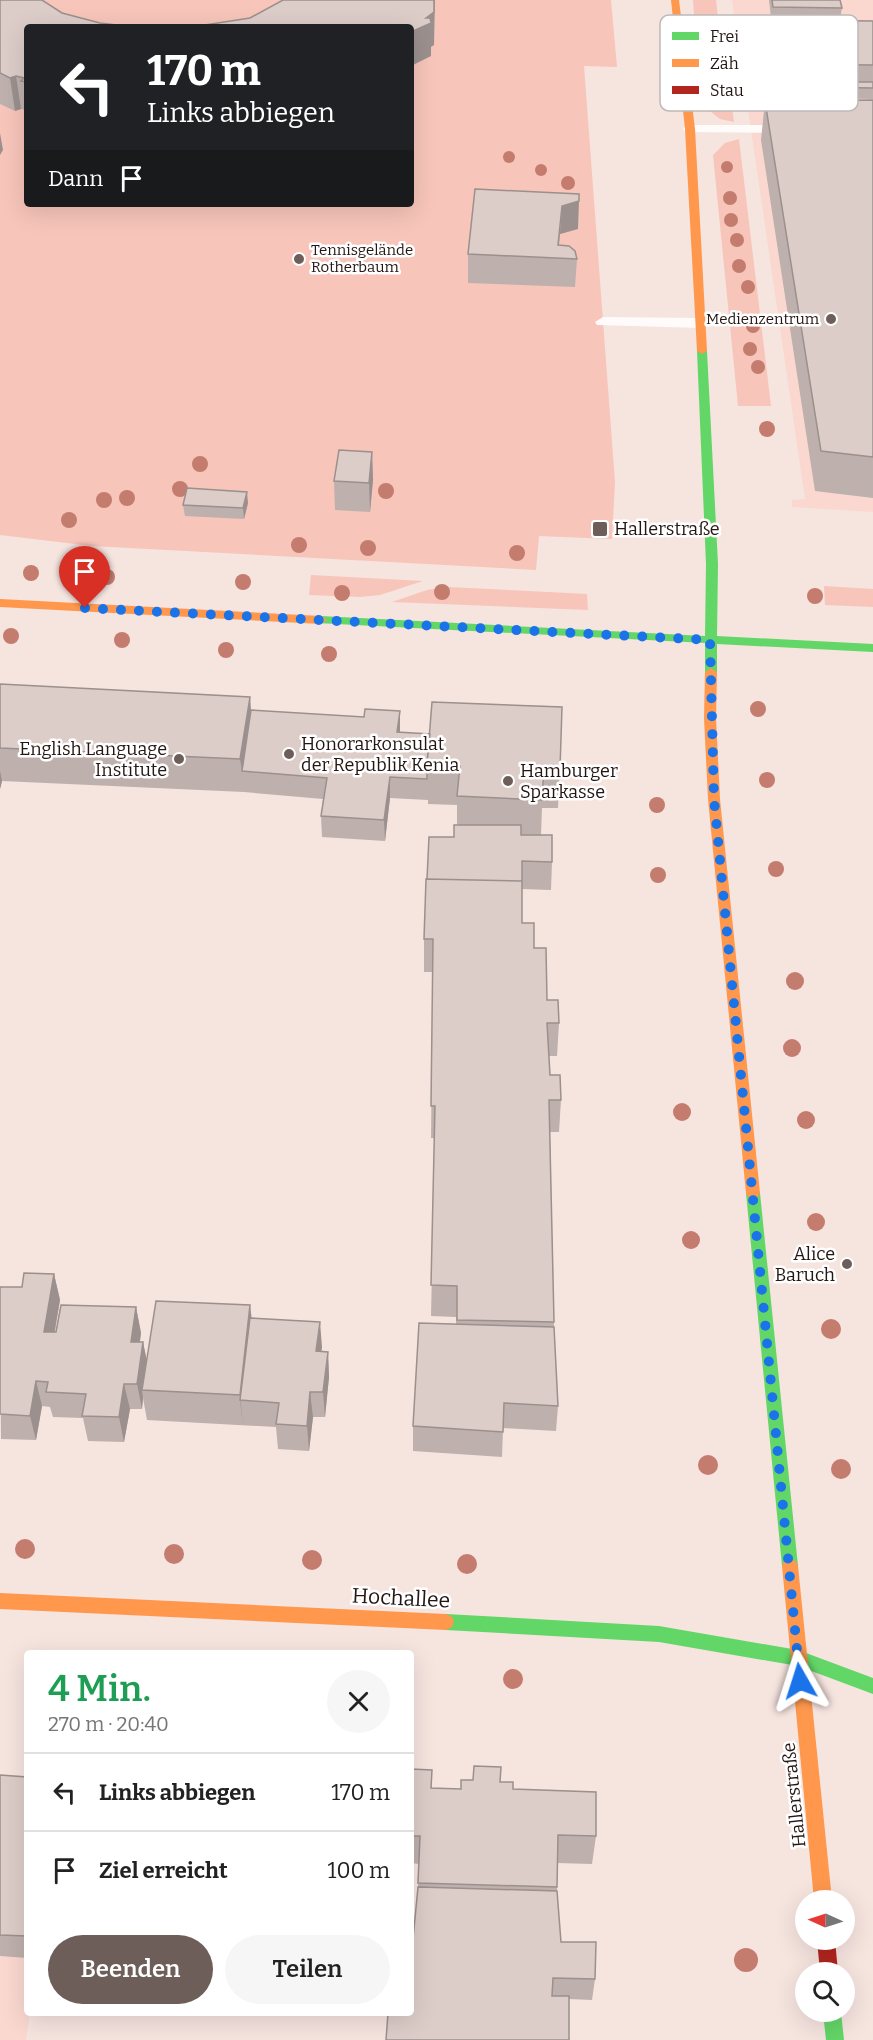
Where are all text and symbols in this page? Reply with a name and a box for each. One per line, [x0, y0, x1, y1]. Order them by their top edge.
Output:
legend [660, 15, 858, 111]
text: Frei [710, 27, 739, 46]
text: 170 m [147, 46, 261, 96]
icon: left [48, 48, 126, 126]
text: Zäh [710, 54, 739, 73]
text: Stau [710, 81, 744, 100]
text: Links abbiegen [147, 97, 335, 129]
icon: arrive [115, 162, 148, 195]
text: Dann [48, 165, 103, 192]
place label: Tennisgelände Rotherbaum [311, 241, 413, 276]
marker: Tennisgelände Rotherbaum [292, 252, 306, 266]
place label: Medienzentrum [706, 310, 820, 328]
marker: Medienzentrum [824, 312, 838, 326]
place label: Hallerstraße [614, 518, 720, 540]
marker: Hallerstraße [591, 520, 609, 538]
pin [59, 546, 110, 608]
icon: arrive [68, 555, 101, 588]
place label: Honorarkonsulat der Republik Kenia [301, 733, 459, 776]
place label: English Language Institute [19, 738, 167, 781]
marker: Honorarkonsulat der Republik Kenia [282, 747, 296, 761]
marker: English Language Institute [172, 752, 186, 766]
place label: Hamburger Sparkasse [520, 760, 618, 803]
marker: Hamburger Sparkasse [501, 774, 515, 788]
place label: Alice Baruch [775, 1243, 835, 1286]
marker: Alice Baruch [840, 1257, 854, 1271]
street label: Hochallee [351, 1582, 451, 1614]
position arrow [768, 1649, 832, 1713]
text: 4 Min. [48, 1667, 151, 1711]
button: close [327, 1670, 390, 1733]
text: 270 m · 20:40 [48, 1712, 169, 1736]
street label: Hallerstraße [778, 1741, 810, 1849]
icon: left [48, 1776, 81, 1809]
text: Links abbiegen [99, 1779, 256, 1806]
text: 170 m [331, 1779, 390, 1806]
icon: arrive [48, 1854, 81, 1887]
text: Ziel erreicht [99, 1857, 228, 1884]
text: 100 m [327, 1857, 390, 1884]
north arrow [795, 1890, 855, 1950]
map controls [795, 1890, 855, 2022]
button: Beenden [48, 1935, 213, 2004]
button: Teilen [225, 1935, 390, 2004]
button: search [795, 1962, 855, 2022]

